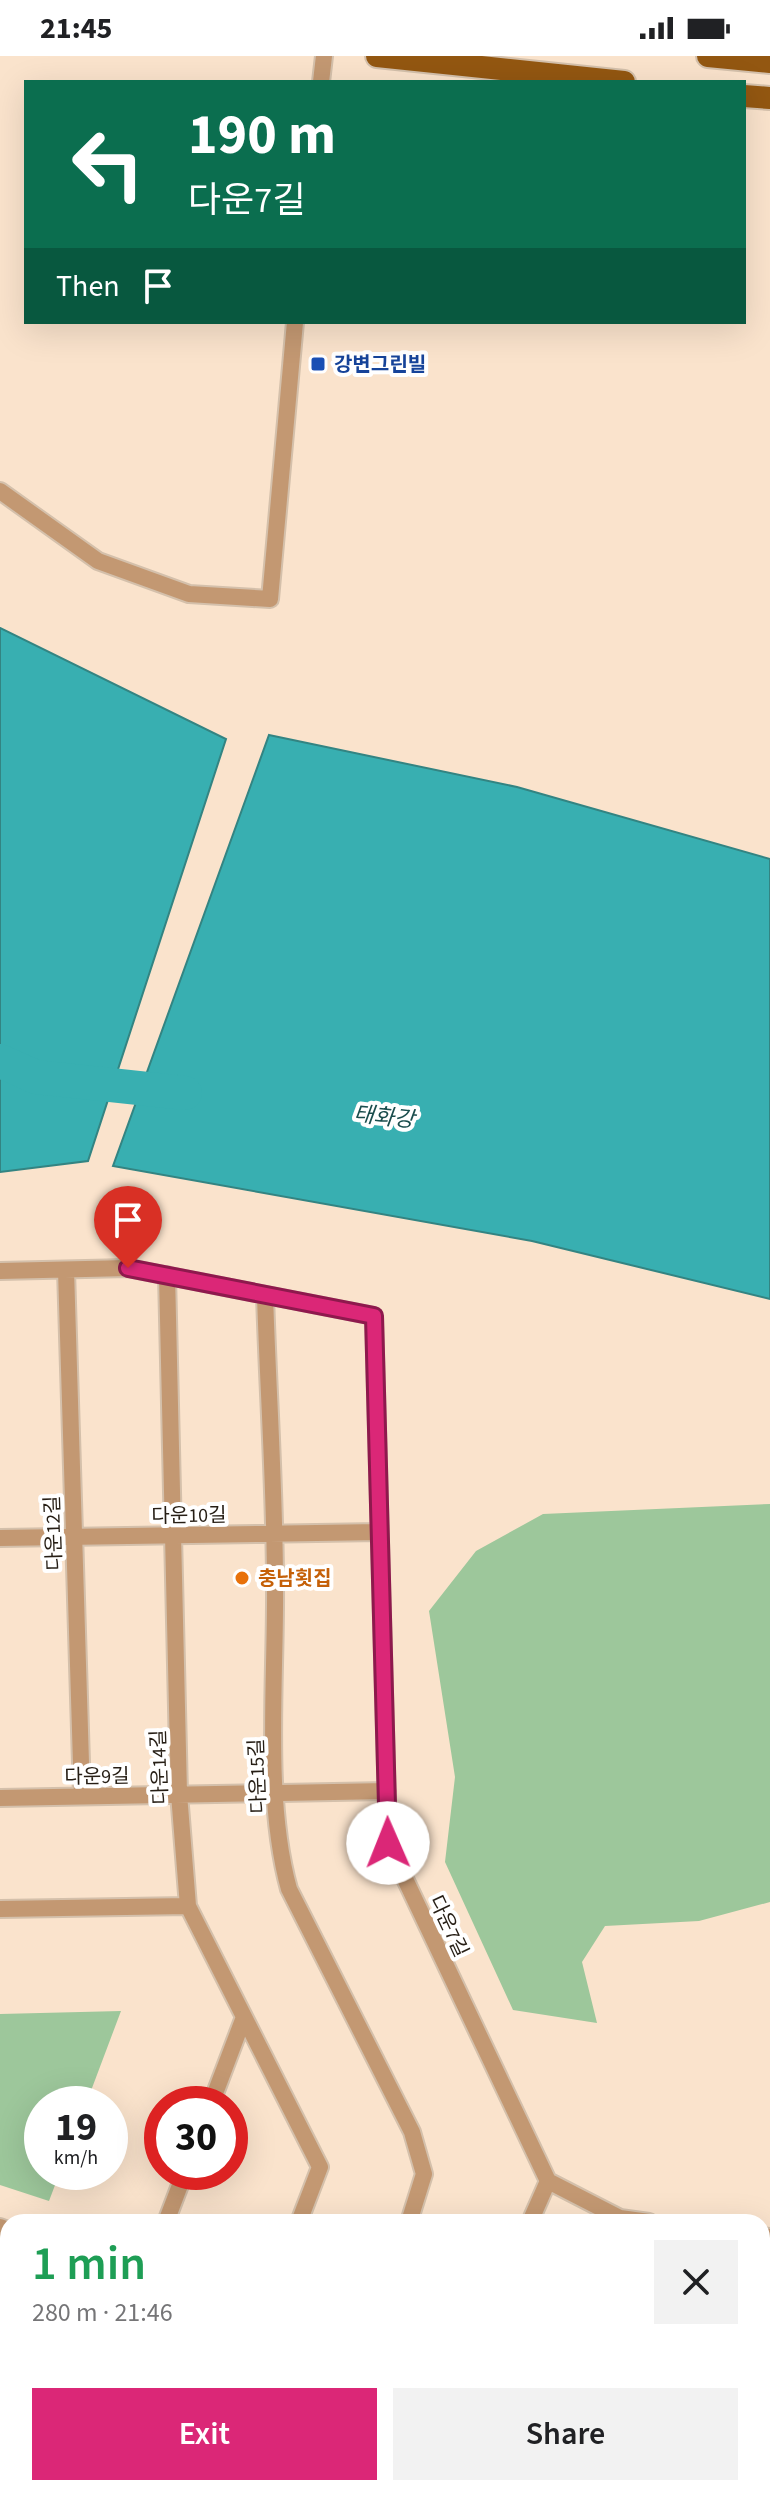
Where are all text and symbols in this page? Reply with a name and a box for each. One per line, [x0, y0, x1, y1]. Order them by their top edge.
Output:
text: 21:45 [40, 7, 112, 50]
text: 190 m [188, 96, 336, 175]
icon: left [56, 112, 160, 216]
text: 다운7길 [188, 175, 305, 226]
icon: arrive [136, 264, 180, 308]
text: Then [56, 265, 120, 308]
place label: 강변그린빌 [334, 351, 426, 379]
marker: 강변그린빌 [309, 355, 327, 373]
water label: 태화강 [352, 1098, 418, 1136]
pin [94, 1186, 162, 1268]
icon: arrive [106, 1198, 150, 1242]
street label: 다운12길 [39, 1495, 69, 1571]
street label: 다운10길 [151, 1501, 227, 1531]
place label: 충남횟집 [258, 1565, 332, 1593]
marker: 충남횟집 [233, 1569, 251, 1587]
street label: 다운14길 [145, 1729, 175, 1805]
street label: 다운15길 [243, 1738, 273, 1814]
street label: 다운9길 [64, 1762, 130, 1792]
position arrow [346, 1801, 430, 1885]
street label: 다운7길 [422, 1891, 475, 1962]
speed limit sign: 30 [144, 2086, 248, 2190]
text: 19 [55, 2099, 97, 2156]
text: km/h [54, 2144, 98, 2172]
text: 1 min [32, 2230, 146, 2298]
button: close [654, 2240, 738, 2324]
text: 280 m · 21:46 [32, 2294, 173, 2331]
button: Exit [32, 2388, 377, 2480]
button: Share [393, 2388, 738, 2480]

